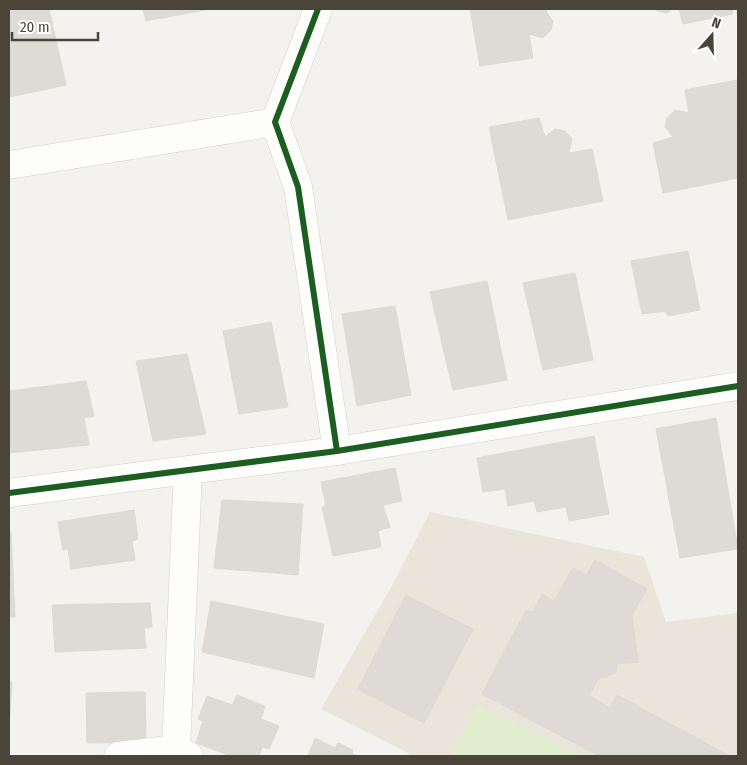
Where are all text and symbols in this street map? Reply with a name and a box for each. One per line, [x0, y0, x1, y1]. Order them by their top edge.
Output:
scale bar [12, 10, 99, 42]
north arrow [687, 10, 737, 60]
text: N [709, 14, 723, 33]
text: 20 m [20, 18, 50, 36]

